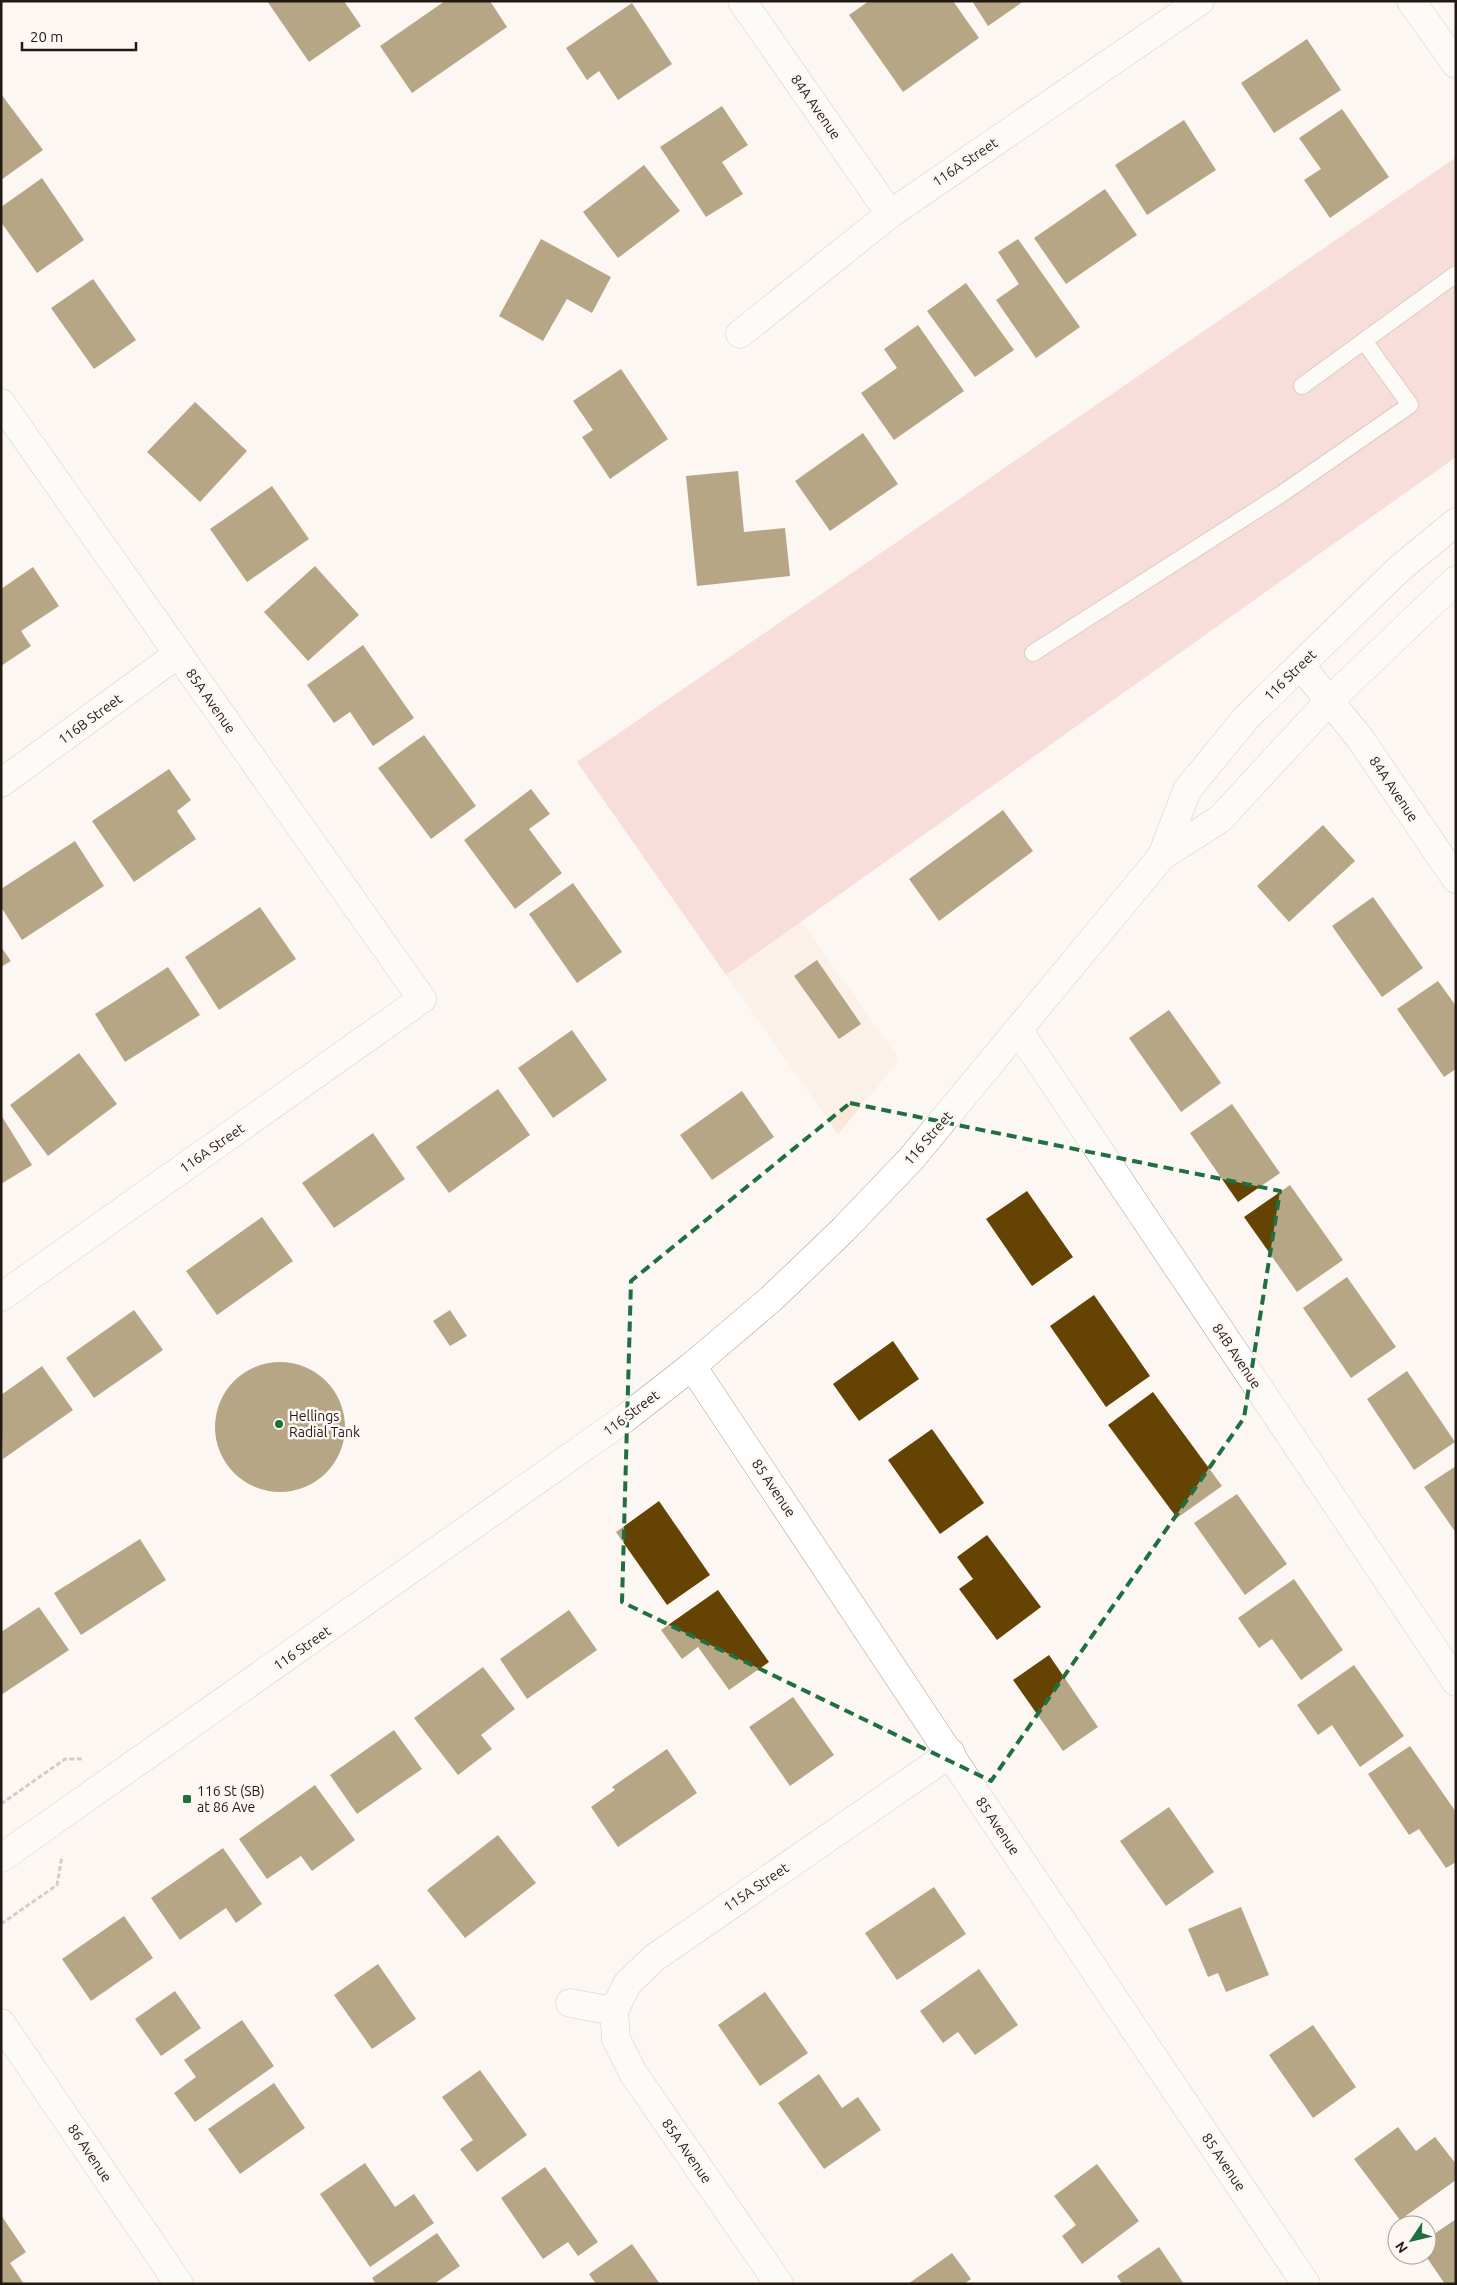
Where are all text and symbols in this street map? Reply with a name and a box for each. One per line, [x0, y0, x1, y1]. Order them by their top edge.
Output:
scale bar [22, 20, 136, 52]
text: 20 m [30, 28, 63, 45]
street label: 84A Avenue [788, 72, 844, 142]
street label: 116A Street [929, 134, 1001, 190]
street label: 116 Street [1261, 646, 1320, 704]
street label: 85A Avenue [183, 666, 239, 736]
street label: 116B Street [55, 690, 125, 747]
street label: 84A Avenue [1366, 753, 1422, 825]
street label: 116 Street [900, 1107, 956, 1168]
street label: 116A Street [177, 1120, 248, 1176]
street label: 84B Avenue [1209, 1320, 1265, 1392]
street label: 116 Street [600, 1386, 663, 1439]
place label: Hellings Radial Tank [289, 1408, 360, 1440]
marker: Hellings Radial Tank [273, 1418, 285, 1430]
street label: 85 Avenue [749, 1456, 799, 1520]
street label: 116 Street [270, 1622, 334, 1673]
place label: 116 St (SB) at 86 Ave [197, 1783, 265, 1815]
marker: 116 St (SB) at 86 Ave [181, 1793, 193, 1805]
street label: 85 Avenue [973, 1794, 1023, 1858]
street label: 115A Street [720, 1859, 792, 1915]
street label: 85A Avenue [659, 2116, 715, 2186]
street label: 86 Avenue [65, 2121, 115, 2185]
street label: 85 Avenue [1199, 2130, 1249, 2194]
north arrow [1387, 2215, 1437, 2265]
text: N [1392, 2239, 1411, 2256]

